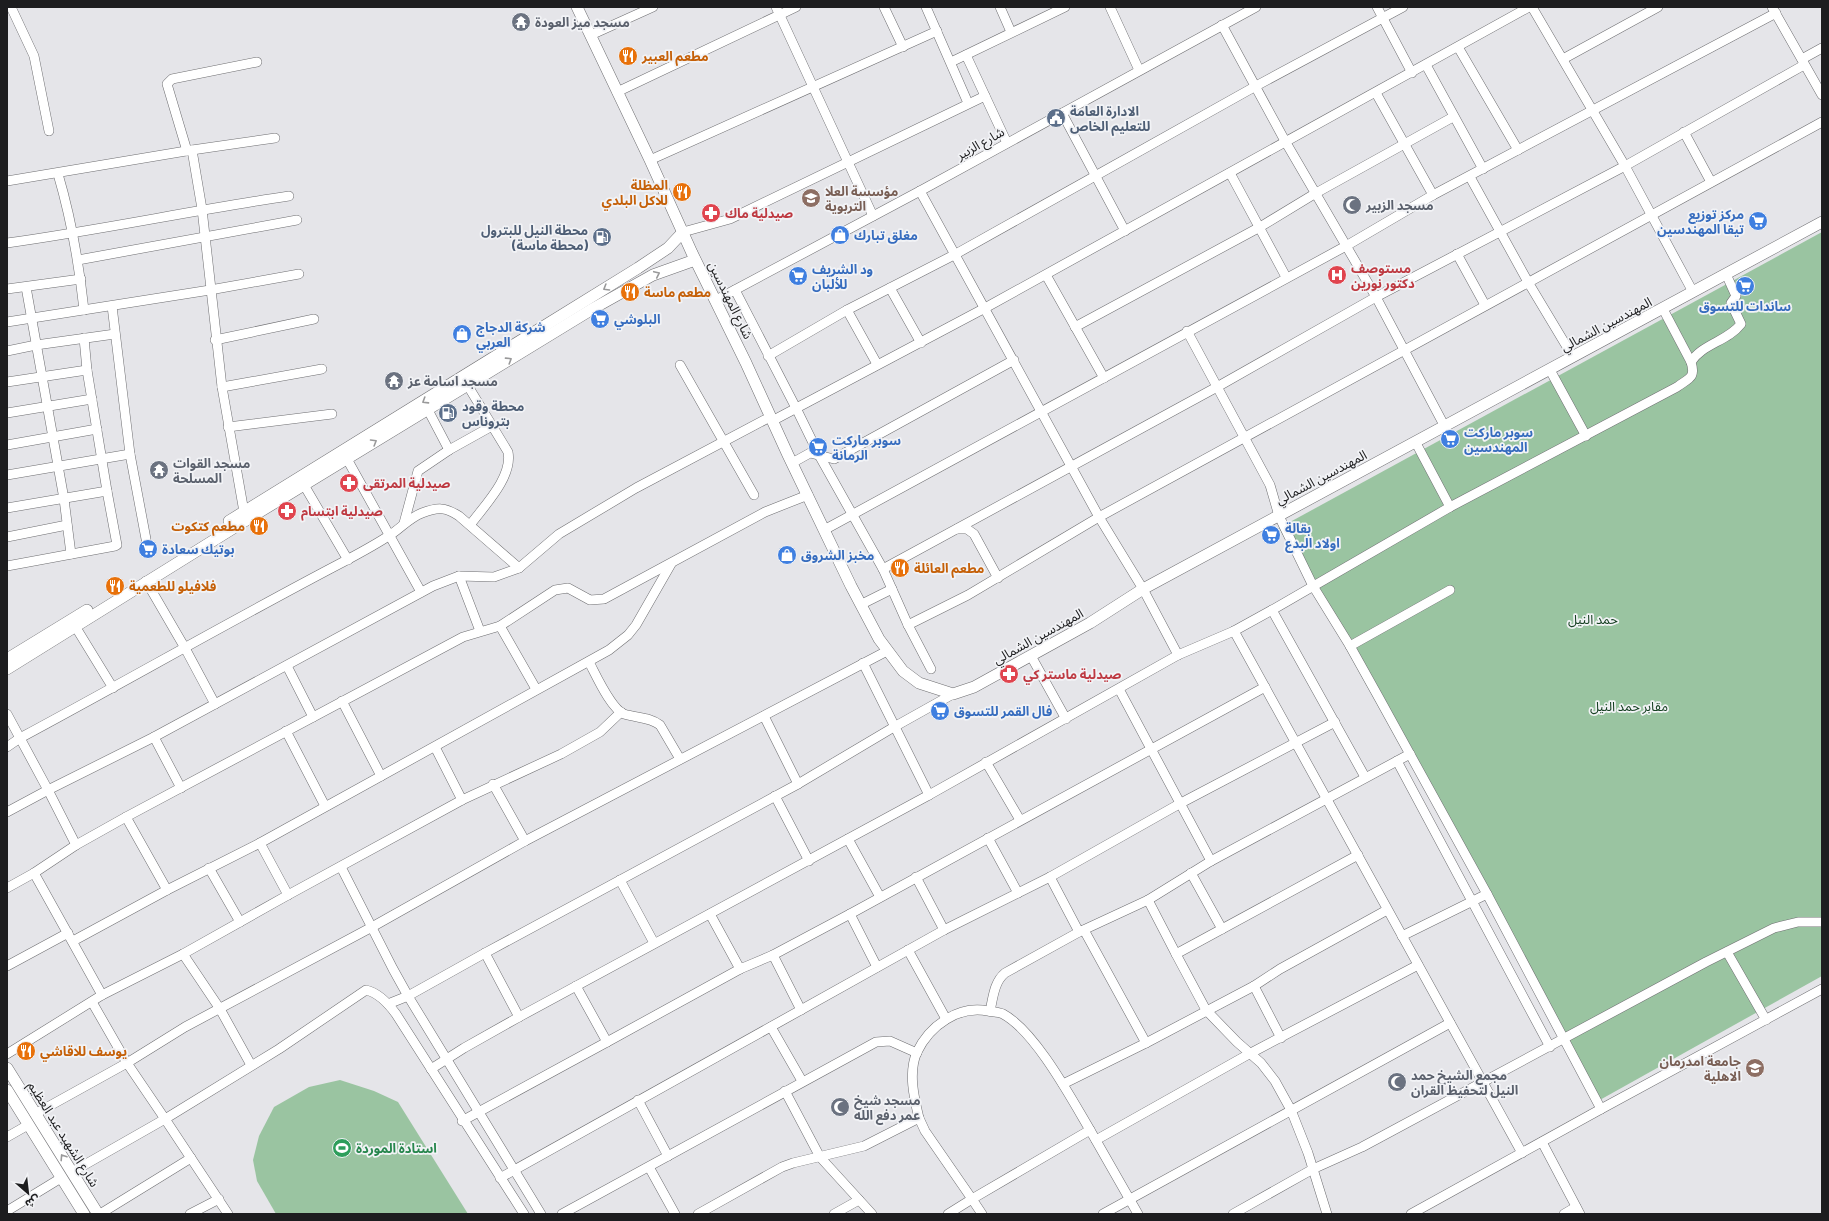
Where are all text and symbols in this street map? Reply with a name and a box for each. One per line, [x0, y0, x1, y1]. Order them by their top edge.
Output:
temple icon: مسجد ميز العودة [510, 11, 532, 33]
place label: مسجد ميز العودة [535, 14, 630, 30]
restaurant icon: مطعم العبير [617, 45, 639, 67]
place label: مطعم العبير [641, 48, 709, 67]
place label: الادارة العامة للتعليم الخاص [1070, 103, 1150, 137]
public building icon: الادارة العامة للتعليم الخاص [1045, 107, 1067, 129]
street label: شارع الزبير [952, 123, 1008, 166]
place label: المظلة للاكل البلدي [602, 177, 668, 211]
restaurant icon: المظلة للاكل البلدي [671, 181, 693, 203]
place label: مؤسسة العلا التربوية [825, 183, 898, 214]
school or university icon: مؤسسة العلا التربوية [800, 187, 822, 209]
mosque icon: مسجد الزبير [1341, 194, 1363, 216]
place label: مسجد الزبير [1365, 197, 1434, 213]
pharmacy icon: صيدلية ماك [700, 202, 722, 224]
place label: صيدلية ماك [725, 205, 794, 221]
place label: مركز توزيع تيقا المهندسين [1657, 206, 1744, 237]
supermarket icon: مركز توزيع تيقا المهندسين [1747, 210, 1769, 232]
place label: محطة النيل للبترول (محطة ماسة) [481, 222, 588, 253]
shop icon: مغلق تبارك [829, 224, 851, 246]
fuel station icon: محطة النيل للبترول (محطة ماسة) [591, 226, 613, 248]
place label: مغلق تبارك [854, 227, 918, 244]
street label: شارع المهندسين [703, 259, 757, 343]
place label: مستوصف دكتور نورين [1351, 260, 1415, 291]
place label: ود الشريف للألبان [812, 261, 873, 292]
hospital icon: مستوصف دكتور نورين [1326, 264, 1348, 286]
supermarket icon: ود الشريف للألبان [787, 265, 809, 287]
one-way arrow [653, 271, 660, 279]
supermarket icon: ساندات للتسوق [1734, 275, 1756, 297]
restaurant icon: مطعم ماسة [619, 281, 641, 303]
one-way arrow [603, 283, 610, 290]
place label: مطعم ماسة [644, 284, 711, 303]
street label: المهندسين الشمالي [1558, 293, 1656, 357]
place label: ساندات للتسوق [1699, 298, 1791, 314]
supermarket icon: البلوشي [589, 308, 611, 330]
place label: البلوشي [614, 311, 660, 330]
place label: شركة الدجاج العربي [476, 319, 546, 353]
shop icon: شركة الدجاج العربي [451, 323, 473, 345]
one-way arrow [505, 358, 512, 365]
temple icon: مسجد اسامة عز [383, 370, 405, 392]
place label: مسجد اسامة عز [407, 373, 498, 389]
one-way arrow [422, 396, 429, 403]
place label: محطة وقود بتروناس [462, 398, 524, 429]
fuel station icon: محطة وقود بتروناس [437, 402, 459, 424]
place label: سوبر ماركت المهندسين [1464, 424, 1533, 455]
supermarket icon: سوبر ماركت المهندسين [1439, 428, 1461, 450]
place label: سوبر ماركت الرمانة [832, 432, 901, 463]
supermarket icon: سوبر ماركت الرمانة [807, 436, 829, 458]
one-way arrow [370, 440, 377, 447]
street label: المهندسين الشمالي [1273, 446, 1371, 510]
place label: مسجد القوات المسلحة [173, 455, 250, 486]
temple icon: مسجد القوات المسلحة [148, 459, 170, 481]
pharmacy icon: صيدلية المرتقى [338, 472, 360, 494]
place label: صيدلية المرتقى [363, 475, 451, 491]
pharmacy icon: صيدلية ابتسام [276, 500, 298, 522]
place label: صيدلية ابتسام [301, 503, 383, 521]
restaurant icon: مطعم كتكوت [248, 515, 270, 537]
place label: مطعم كتكوت [171, 518, 245, 537]
place label: بقالة اولاد البدع [1285, 520, 1340, 553]
supermarket icon: بقالة اولاد البدع [1260, 524, 1282, 546]
supermarket icon: بوتيك سعادة [137, 538, 159, 560]
place label: بوتيك سعادة [162, 541, 235, 557]
shop icon: مخبز الشروق [776, 544, 798, 566]
place label: مخبز الشروق [801, 547, 874, 563]
restaurant icon: مطعم العائلة [889, 557, 911, 579]
place label: مطعم العائلة [914, 560, 984, 579]
restaurant icon: فلافيلو للطعمية [104, 575, 126, 597]
place label: فلافيلو للطعمية [129, 578, 217, 594]
street label: المهندسين الشمالي [990, 605, 1087, 670]
park label: حمد النيل [1568, 611, 1618, 628]
pharmacy icon: صيدلية ماستر كي [998, 663, 1020, 685]
place label: صيدلية ماستر كي [1023, 666, 1122, 685]
park label: مقابر حمد النيل [1590, 698, 1668, 715]
supermarket icon: فال القمر للتسوق [929, 700, 951, 722]
place label: فال القمر للتسوق [954, 703, 1053, 719]
restaurant icon: يوسف للاقاشي [15, 1040, 37, 1062]
place label: يوسف للاقاشي [40, 1043, 127, 1062]
place label: جامعة امدرمان الاهلية [1659, 1053, 1741, 1084]
school or university icon: جامعة امدرمان الاهلية [1744, 1057, 1766, 1079]
place label: مجمع الشيخ حمد النيل لتحفيظ القران [1411, 1067, 1518, 1098]
mosque icon: مجمع الشيخ حمد النيل لتحفيظ القران [1386, 1071, 1408, 1093]
street label: شارع الشهيد عبد العظيم [22, 1078, 103, 1191]
place label: مسجد شيخ عمر دفع الله [854, 1092, 921, 1125]
mosque icon: مسجد شيخ عمر دفع الله [829, 1096, 851, 1118]
sports icon: استادة الموردة [331, 1137, 353, 1159]
place label: استادة الموردة [356, 1140, 437, 1156]
one-way arrow [60, 1154, 67, 1161]
north arrow [8, 1173, 48, 1213]
text: ش [23, 1192, 43, 1212]

